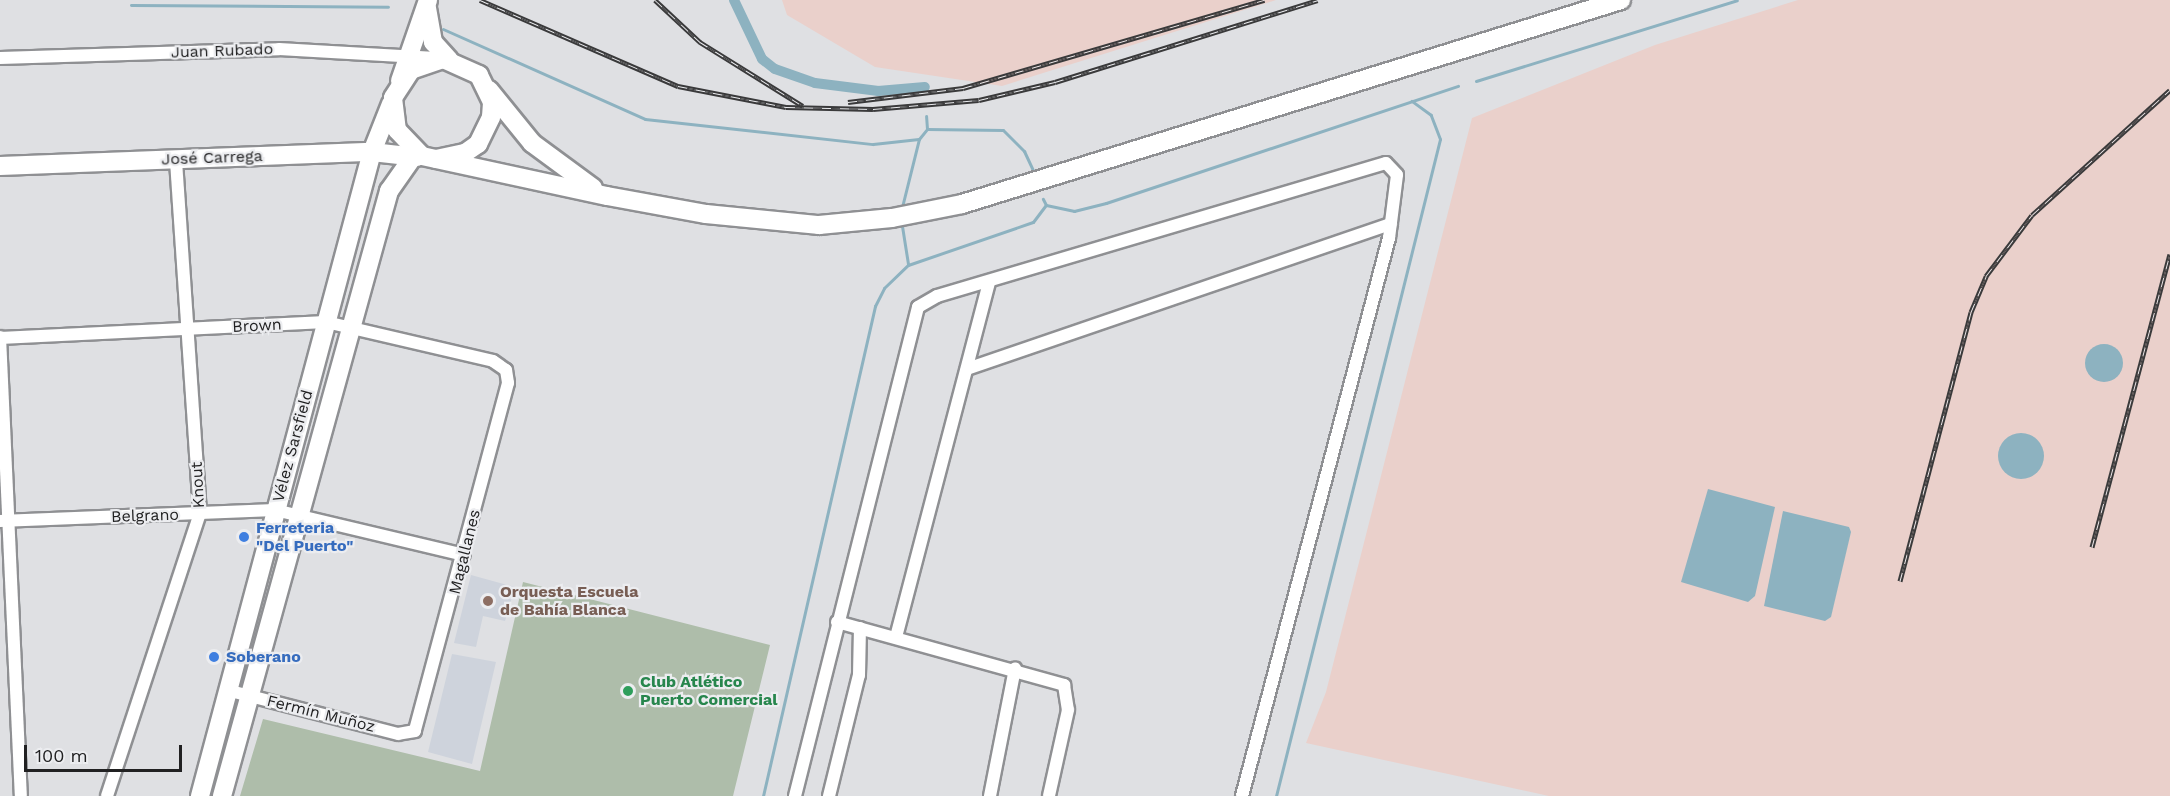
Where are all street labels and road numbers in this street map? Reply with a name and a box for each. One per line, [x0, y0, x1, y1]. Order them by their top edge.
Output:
street label: Juan Rubado [171, 40, 273, 62]
street label: José Carrega [161, 147, 263, 169]
street label: Brown [232, 315, 282, 337]
street label: Vélez Sarsfield [269, 388, 317, 504]
street label: Knout [187, 461, 209, 509]
street label: Belgrano [111, 505, 179, 527]
street label: Magallanes [445, 508, 485, 596]
street label: Fermín Muñoz [265, 691, 377, 737]

